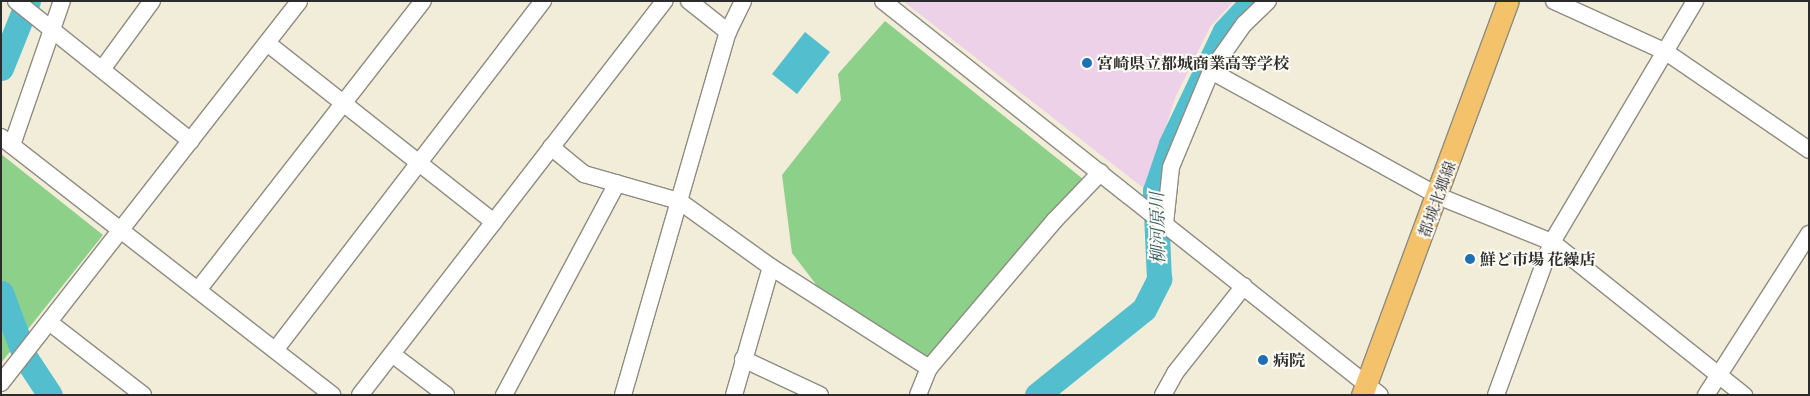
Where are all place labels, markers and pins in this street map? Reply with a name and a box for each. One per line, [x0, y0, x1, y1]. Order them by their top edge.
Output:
place label: 宮崎県立都城商業高等学校 [1097, 53, 1289, 73]
marker: 宮崎県立都城商業高等学校 [1081, 57, 1093, 69]
place label: 鮮ど市場 花繰店 [1480, 249, 1596, 269]
marker: 鮮ど市場 花繰店 [1464, 253, 1476, 265]
place label: 病院 [1273, 350, 1305, 370]
marker: 病院 [1257, 354, 1269, 366]

